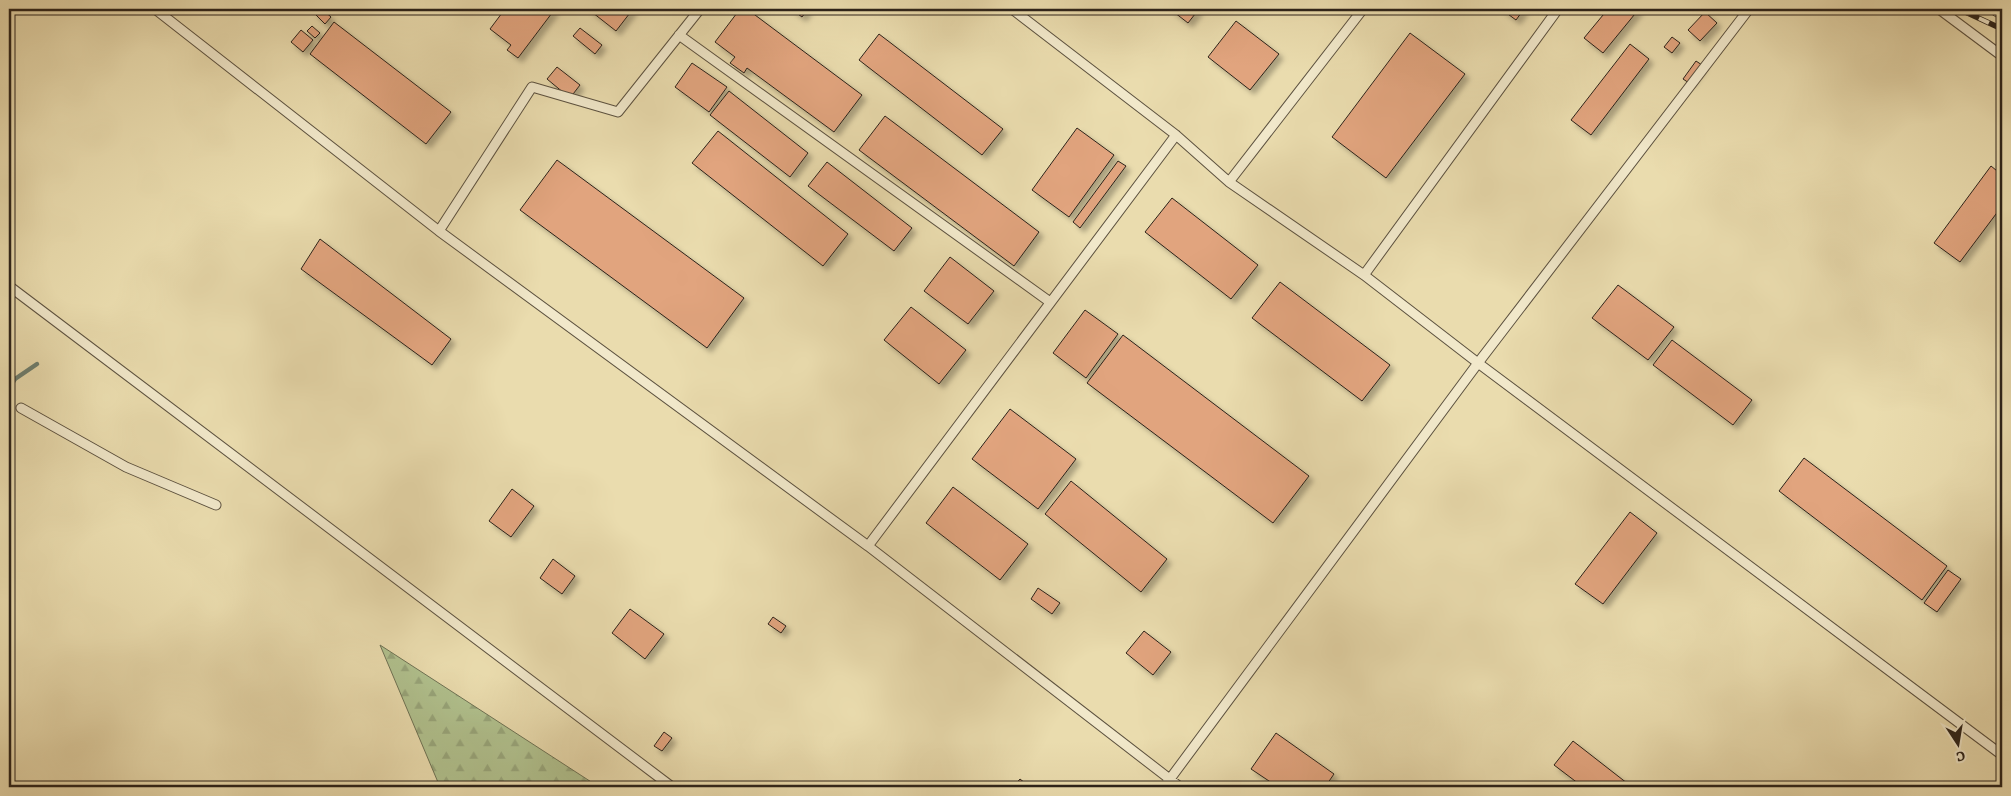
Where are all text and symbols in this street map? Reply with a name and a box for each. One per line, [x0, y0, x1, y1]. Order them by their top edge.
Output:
north arrow [1934, 718, 1984, 768]
text: С [1954, 746, 1967, 766]

